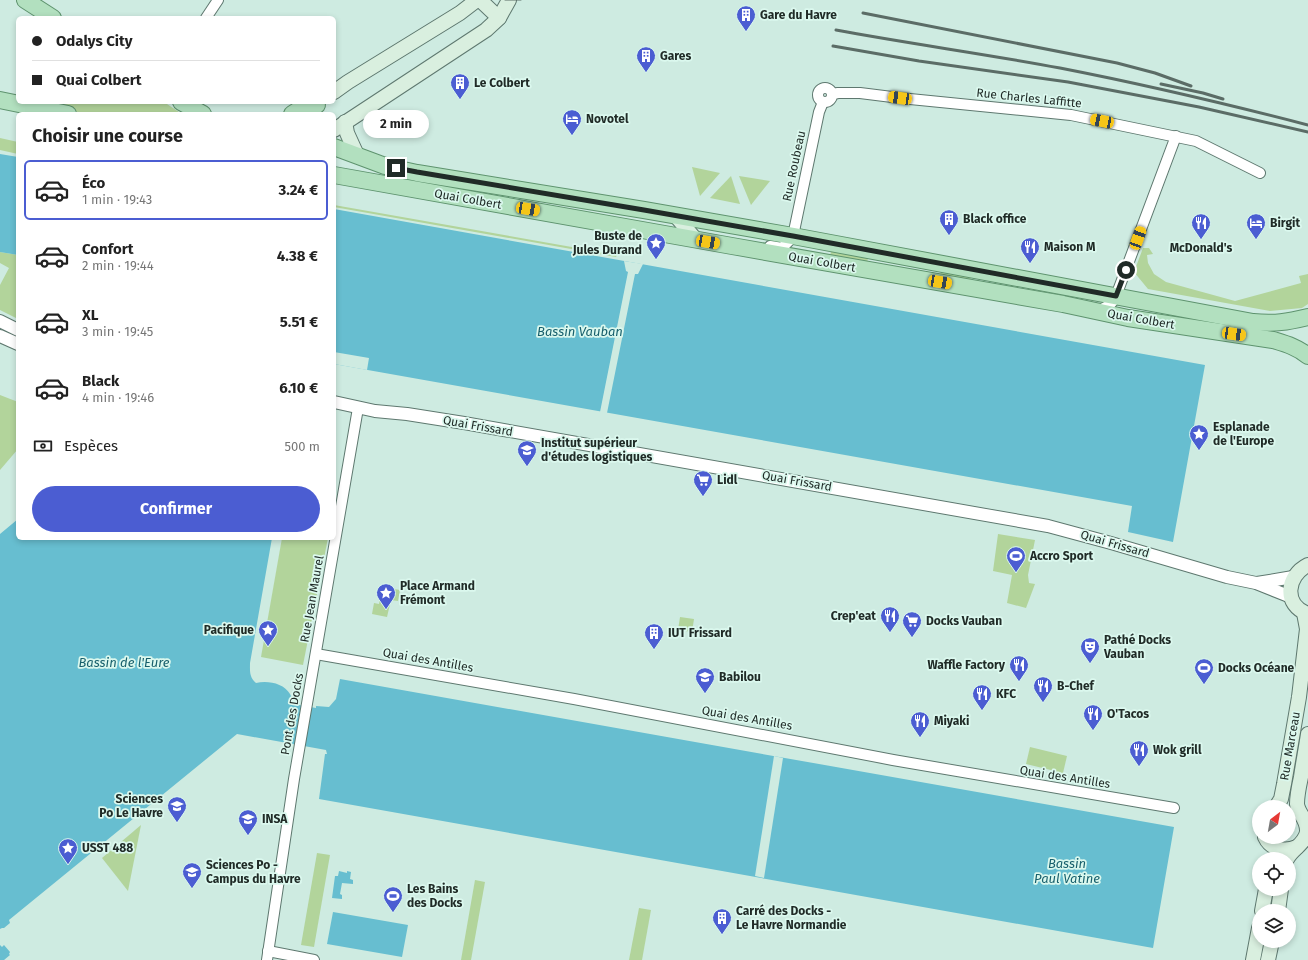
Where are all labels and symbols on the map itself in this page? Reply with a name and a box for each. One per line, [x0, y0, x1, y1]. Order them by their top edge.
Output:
building icon: Gare du Havre [735, 4, 757, 32]
place label: Gare du Havre [760, 8, 837, 22]
building icon: Gares [635, 45, 657, 73]
place label: Gares [660, 49, 691, 63]
building icon: Le Colbert [449, 72, 471, 100]
place label: Le Colbert [474, 76, 530, 90]
street label: Rue Charles Laffitte [976, 86, 1082, 110]
car [887, 90, 913, 106]
hotel icon: Novotel [561, 108, 583, 136]
callout: 2 min [363, 110, 429, 138]
place label: Novotel [586, 112, 629, 126]
car [1089, 113, 1115, 129]
street label: Rue Roubeau [780, 129, 808, 203]
route end [387, 159, 405, 177]
street label: Quai Colbert [433, 186, 503, 212]
car [515, 201, 541, 217]
building icon: Black office [938, 208, 960, 236]
place label: Black office [963, 212, 1027, 226]
restaurant icon: McDonald's [1190, 212, 1212, 240]
hotel icon: Birgit [1245, 212, 1267, 240]
place label: Birgit [1270, 216, 1300, 230]
car [1128, 225, 1148, 251]
place label: Buste de Jules Durand [572, 229, 642, 257]
place icon: Buste de Jules Durand [645, 232, 667, 260]
car [695, 234, 721, 250]
restaurant icon: Maison M [1019, 236, 1041, 264]
place label: Maison M [1044, 240, 1096, 254]
place label: McDonald's [1170, 241, 1233, 255]
street label: Quai Colbert [787, 249, 857, 275]
route start [1117, 261, 1135, 279]
car [927, 274, 953, 290]
street label: Quai Colbert [1106, 306, 1176, 332]
water label: Bassin Vauban [537, 324, 623, 339]
car [1221, 326, 1247, 342]
street label: Quai Frissard [442, 413, 514, 439]
place label: Esplanade de l'Europe [1213, 420, 1275, 448]
place icon: Esplanade de l'Europe [1188, 423, 1210, 451]
place label: Institut supérieur d'études logistiques [541, 436, 653, 464]
school or university icon: Institut supérieur d'études logistiques [516, 439, 538, 467]
street label: Quai Frissard [761, 468, 833, 494]
supermarket icon: Lidl [692, 469, 714, 497]
place label: Lidl [717, 473, 738, 487]
street label: Quai Frissard [1079, 528, 1151, 560]
sports icon: Accro Sport [1005, 545, 1027, 573]
place label: Accro Sport [1029, 549, 1093, 563]
street label: Rue Jean Maurel [297, 554, 327, 644]
place label: Place Armand Frémont [400, 579, 475, 607]
place icon: Place Armand Frémont [375, 582, 397, 610]
restaurant icon: Crep'eat [879, 605, 901, 633]
place label: Crep'eat [831, 609, 876, 623]
supermarket icon: Docks Vauban [901, 610, 923, 638]
place label: Docks Vauban [926, 614, 1002, 628]
place icon: Pacifique [257, 619, 279, 647]
building icon: IUT Frissard [643, 622, 665, 650]
place label: Pacifique [204, 623, 254, 637]
place label: IUT Frissard [668, 626, 732, 640]
place label: Pathé Docks Vauban [1103, 633, 1171, 661]
theatre icon: Pathé Docks Vauban [1079, 636, 1101, 664]
street label: Quai des Antilles [382, 645, 475, 675]
restaurant icon: Waffle Factory [1008, 654, 1030, 682]
water label: Bassin de l'Eure [78, 655, 170, 670]
sports icon: Docks Océane [1193, 657, 1215, 685]
place label: Waffle Factory [927, 658, 1006, 672]
place label: Docks Océane [1218, 661, 1295, 675]
school or university icon: Babilou [694, 666, 716, 694]
place label: Babilou [719, 670, 761, 684]
street label: Pont des Docks [278, 672, 306, 756]
restaurant icon: B-Chef [1032, 675, 1054, 703]
place label: B-Chef [1057, 679, 1096, 693]
restaurant icon: KFC [971, 683, 993, 711]
place label: KFC [996, 687, 1016, 701]
street label: Quai des Antilles [701, 703, 794, 733]
restaurant icon: O'Tacos [1082, 703, 1104, 731]
place label: O'Tacos [1107, 707, 1149, 721]
restaurant icon: Miyaki [909, 710, 931, 738]
street label: Rue Marceau [1277, 711, 1303, 781]
place label: Miyaki [934, 714, 969, 728]
restaurant icon: Wok grill [1128, 739, 1150, 767]
place label: Wok grill [1153, 743, 1202, 757]
street label: Quai des Antilles [1019, 763, 1112, 791]
place label: Sciences Po Le Havre [99, 792, 163, 820]
school or university icon: Sciences Po Le Havre [166, 795, 188, 823]
north arrow [1252, 800, 1296, 844]
school or university icon: INSA [237, 808, 259, 836]
place label: INSA [262, 812, 288, 826]
place icon: USST 488 [57, 837, 79, 865]
place label: USST 488 [82, 841, 133, 855]
water label: Bassin Paul Vatine [1034, 856, 1100, 886]
place label: Sciences Po - Campus du Havre [206, 858, 301, 886]
school or university icon: Sciences Po - Campus du Havre [181, 861, 203, 889]
place label: Les Bains des Docks [407, 882, 463, 910]
sports icon: Les Bains des Docks [382, 885, 404, 913]
place label: Carré des Docks - Le Havre Normandie [736, 904, 847, 932]
building icon: Carré des Docks - Le Havre Normandie [711, 907, 733, 935]

